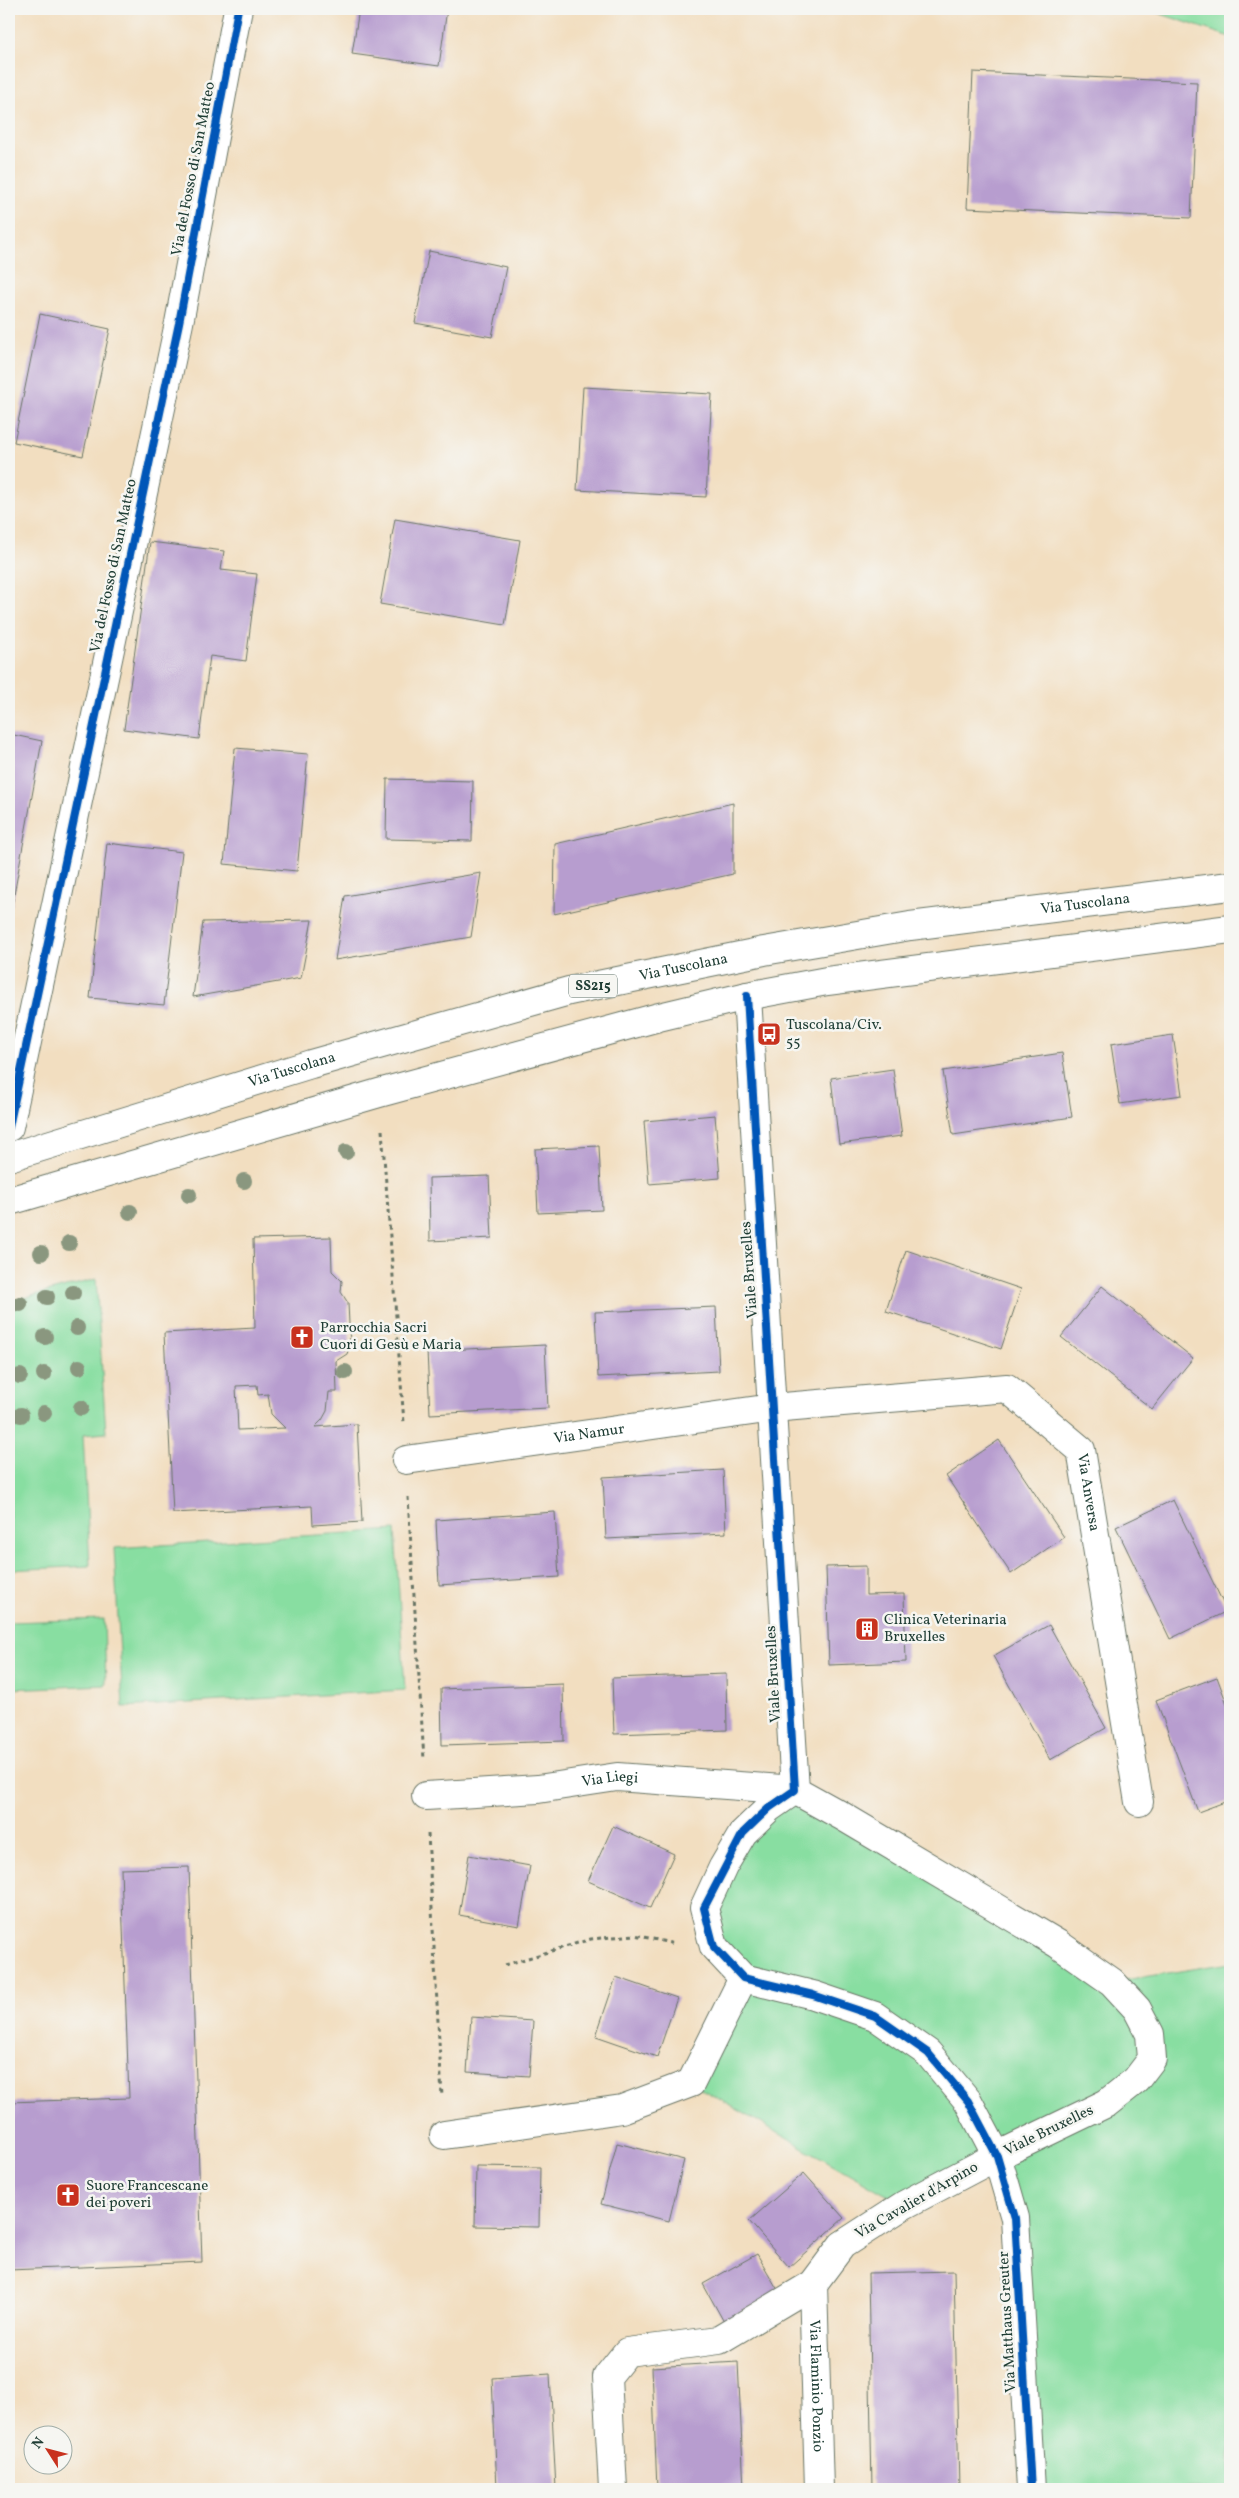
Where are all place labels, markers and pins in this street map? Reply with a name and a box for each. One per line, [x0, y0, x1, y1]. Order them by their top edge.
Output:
place label: Tuscolana/Civ. 55 [786, 1015, 882, 1053]
bus stop icon: Tuscolana/Civ. 55 [756, 1021, 782, 1047]
place label: Parrocchia Sacri Cuori di Gesù e Maria [320, 1318, 462, 1356]
church icon: Parrocchia Sacri Cuori di Gesù e Maria [289, 1324, 315, 1350]
place label: Clinica Veterinaria Bruxelles [884, 1610, 1007, 1648]
building icon: Clinica Veterinaria Bruxelles [854, 1616, 880, 1642]
place label: Suore Francescane dei poveri [86, 2176, 208, 2214]
church icon: Suore Francescane dei poveri [55, 2182, 81, 2208]

